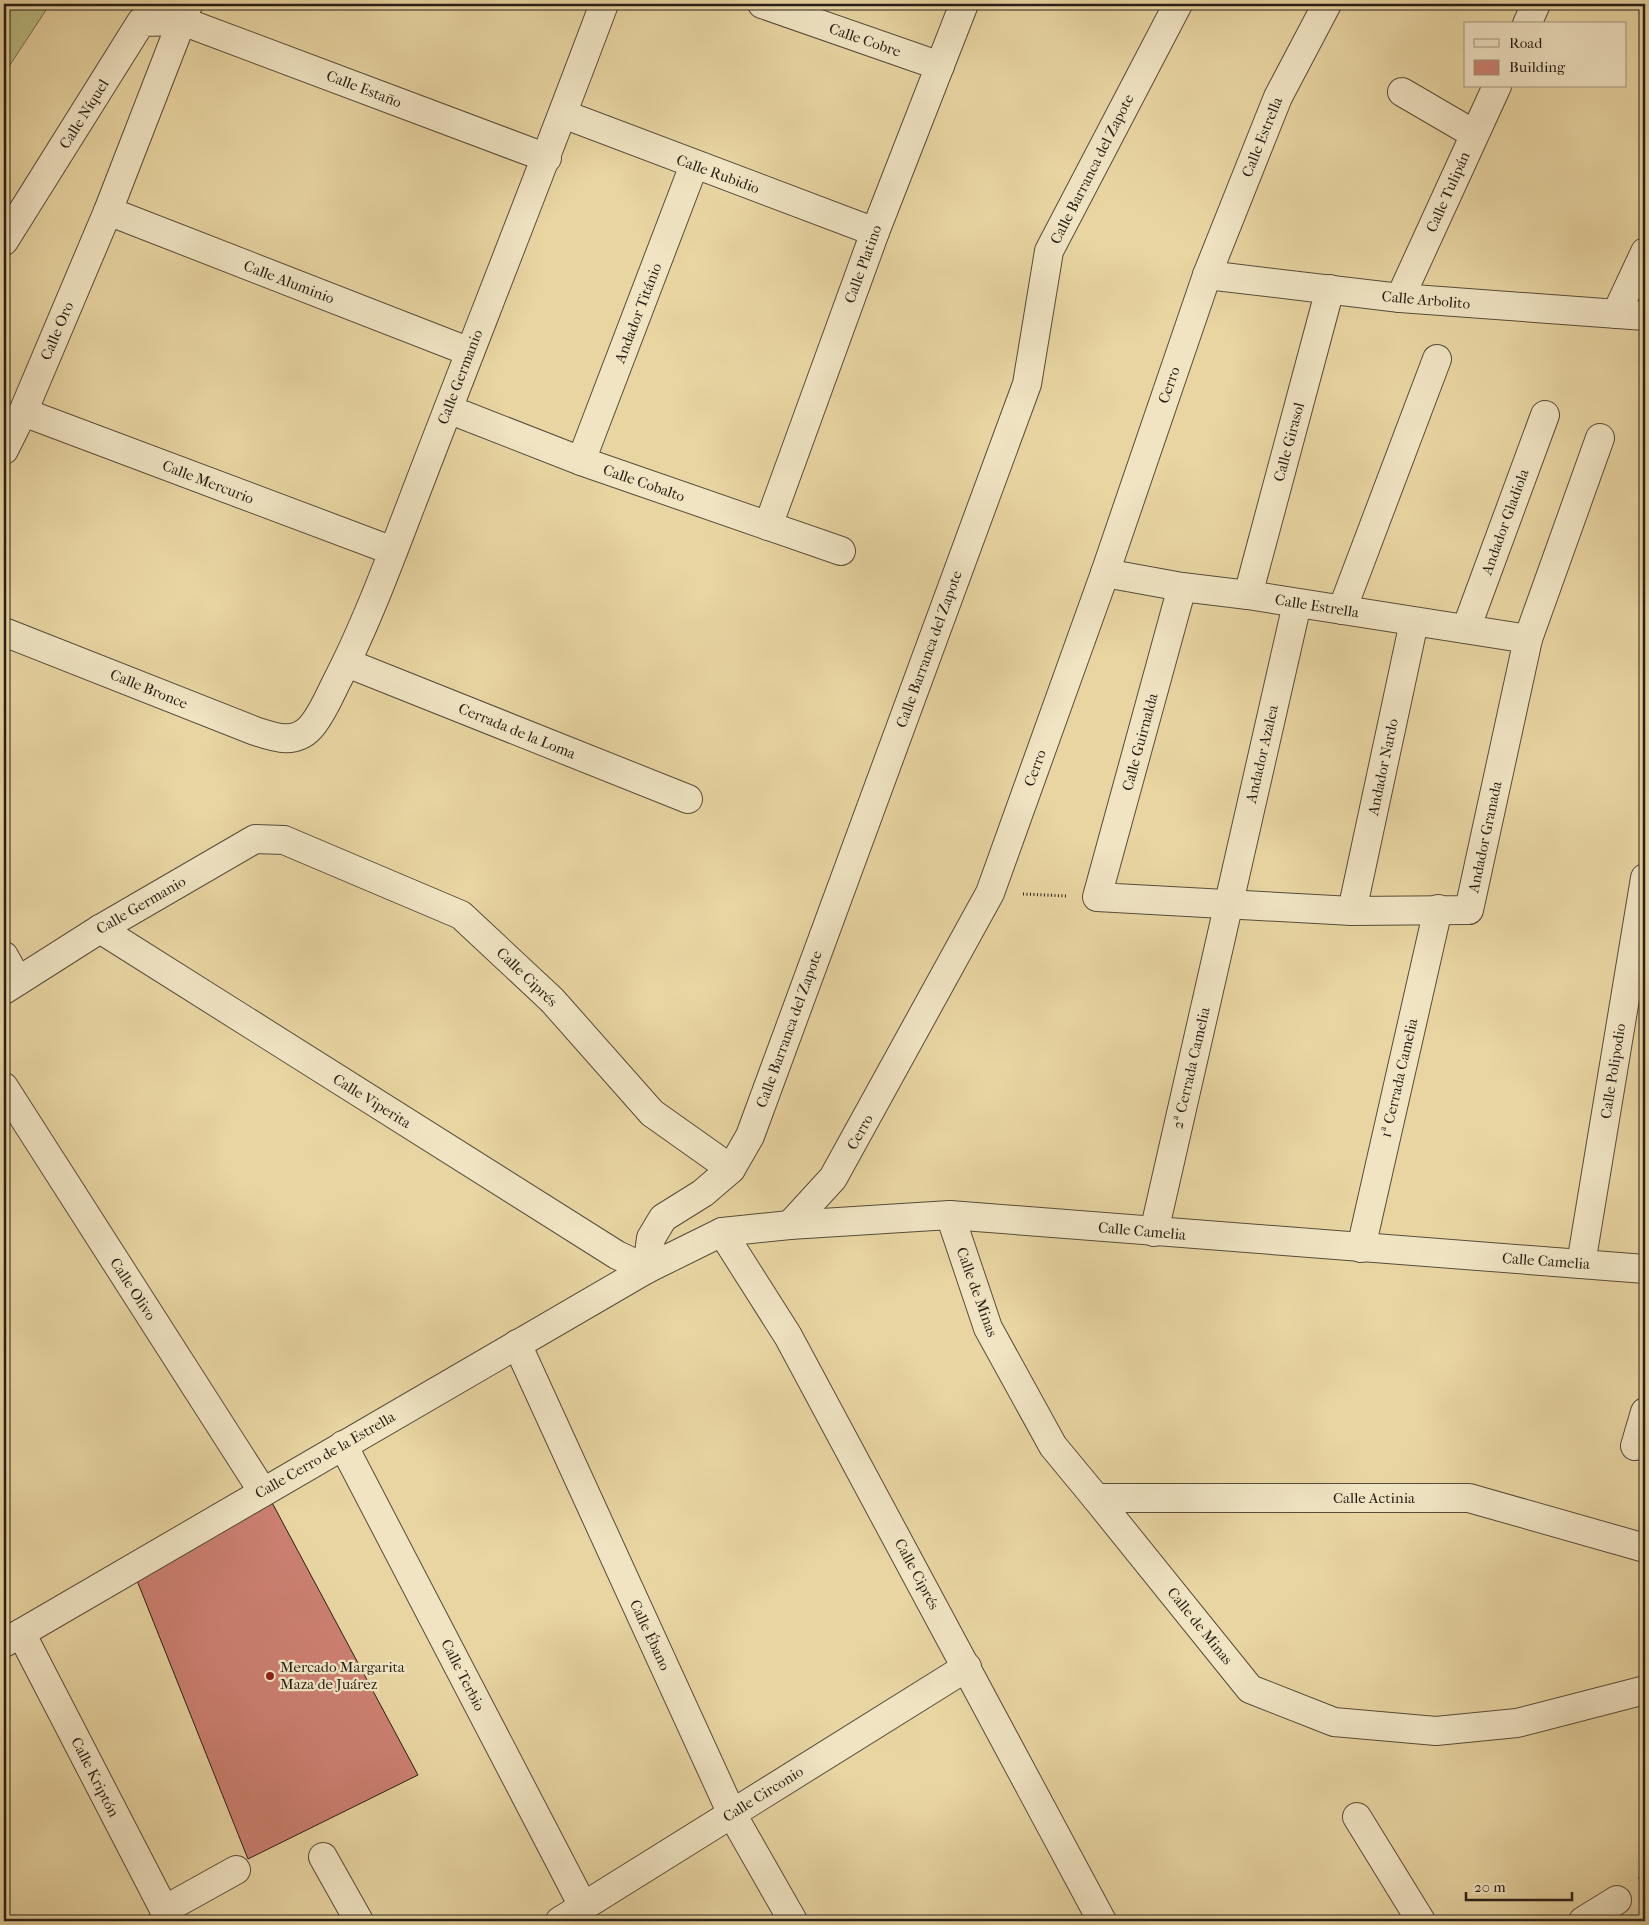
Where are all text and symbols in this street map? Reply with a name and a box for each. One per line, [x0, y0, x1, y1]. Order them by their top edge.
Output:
street label: Calle Cobre [827, 19, 904, 61]
legend [1464, 22, 1626, 88]
text: Road [1509, 34, 1543, 52]
text: Building [1509, 58, 1566, 76]
street label: Calle Estaño [324, 66, 404, 112]
street label: Calle Níquel [55, 76, 113, 152]
street label: Calle Barranca del Zapote [1046, 90, 1138, 247]
street label: Calle Estrella [1238, 93, 1287, 180]
street label: Calle Tulipán [1422, 149, 1474, 235]
street label: Calle Rubidio [674, 151, 762, 197]
street label: Calle Platino [841, 222, 886, 306]
street label: Calle Aluminio [241, 256, 337, 308]
street label: Andador Titánio [610, 260, 666, 367]
street label: Calle Arbolito [1381, 287, 1471, 313]
street label: Calle Oro [37, 299, 77, 363]
street label: Calle Germanio [434, 327, 487, 427]
street label: Cerro [1154, 364, 1184, 406]
street label: Calle Girasol [1270, 400, 1308, 484]
street label: Calle Mercurio [160, 456, 257, 508]
street label: Calle Cobalto [601, 461, 688, 506]
street label: Andador Gladiola [1477, 466, 1533, 578]
street label: Calle Barranca del Zapote [892, 567, 966, 730]
street label: Calle Estrella [1274, 590, 1361, 622]
street label: Calle Bronce [108, 665, 191, 713]
street label: Calle Guirnalda [1118, 690, 1162, 793]
street label: Cerrada de la Loma [456, 699, 579, 763]
street label: Andador Azalea [1242, 702, 1282, 806]
street label: Andador Nardo [1364, 716, 1402, 818]
street label: Cerro [1020, 747, 1050, 789]
street label: Andador Granada [1464, 779, 1506, 895]
street label: Calle Germanio [93, 872, 189, 938]
street label: Calle Ciprés [493, 944, 561, 1011]
street label: Calle Barranca del Zapote [752, 947, 826, 1110]
street label: 2ª Cerrada Camelia [1168, 1004, 1214, 1131]
street label: 1ª Cerrada Camelia [1377, 1016, 1422, 1139]
street label: Calle Polipodio [1597, 1022, 1629, 1120]
street label: Calle Viperita [330, 1070, 415, 1133]
street label: Cerro [843, 1111, 877, 1153]
street label: Calle Camelia [1097, 1218, 1188, 1244]
street label: Calle de Minas [952, 1245, 1002, 1340]
street label: Calle Camelia [1501, 1249, 1592, 1273]
street label: Calle Olivo [106, 1254, 160, 1324]
street label: Calle Cerro de la Estrella [252, 1407, 399, 1503]
street label: Calle Actinia [1333, 1489, 1416, 1507]
street label: Calle Ciprés [891, 1536, 943, 1613]
street label: Calle de Minas [1163, 1584, 1237, 1669]
street label: Calle Ébano [626, 1597, 674, 1674]
street label: Calle Terbio [437, 1636, 489, 1714]
place label: Mercado Margarita Maza de Juárez [280, 1658, 406, 1693]
marker: Mercado Margarita Maza de Juárez [264, 1670, 276, 1682]
street label: Calle Kriptón [67, 1734, 123, 1820]
street label: Calle Circonio [719, 1762, 807, 1826]
scale bar [1466, 1870, 1573, 1902]
text: 20 m [1474, 1878, 1506, 1896]

